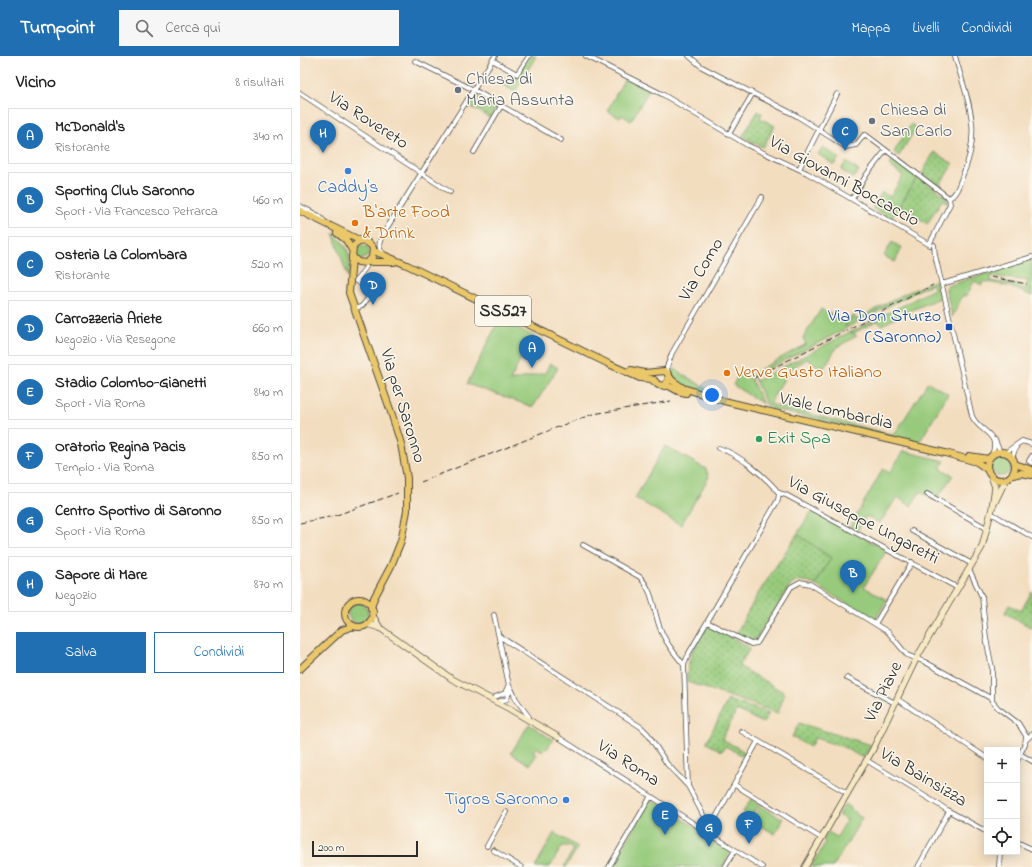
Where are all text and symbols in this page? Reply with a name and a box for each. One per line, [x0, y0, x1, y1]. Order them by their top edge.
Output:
search box [119, 10, 399, 46]
text: Turnpoint [20, 15, 95, 42]
icon: search [133, 17, 155, 39]
text: Cerca qui [165, 17, 221, 39]
text: Mappa [852, 18, 890, 39]
text: Livelli [912, 18, 939, 39]
text: Condividi [961, 18, 1012, 39]
place label: Chiesa di Maria Assunta [466, 67, 574, 114]
text: Vicino [16, 70, 56, 95]
text: 8 risultati [235, 73, 284, 92]
street label: Via Rovereto [322, 85, 413, 157]
marker: Chiesa di Maria Assunta [453, 85, 463, 95]
place label: Chiesa di San Carlo [880, 98, 952, 145]
text: McDonald's [55, 116, 125, 138]
marker: Chiesa di San Carlo [867, 116, 877, 126]
pin: C [832, 118, 858, 151]
pin: H [310, 120, 336, 153]
text: A [26, 127, 34, 146]
text: 340 m [253, 127, 283, 146]
street label: Via Giovanni Boccaccio [763, 129, 924, 234]
text: Ristorante [55, 138, 110, 157]
marker: Caddy's [343, 166, 353, 176]
place label: Caddy's [318, 175, 378, 201]
text: Sporting Club Saronno [55, 180, 195, 202]
text: B [26, 191, 34, 210]
text: 460 m [253, 191, 283, 210]
place label: B'arte Food & Drink [362, 200, 450, 247]
text: Sport · Via Francesco Petrarca [55, 202, 218, 221]
marker: B'arte Food & Drink [350, 218, 360, 228]
street label: Via Como [672, 234, 731, 307]
text: Osteria La Colombara [55, 244, 187, 266]
text: C [26, 255, 34, 274]
text: 520 m [250, 255, 283, 274]
text: Ristorante [55, 266, 110, 285]
pin: D [360, 272, 386, 305]
road number: SS527 [475, 296, 531, 326]
place label: Via Don Sturzo (Saronno) [827, 304, 941, 351]
text: Carrozzeria Ariete [55, 308, 162, 330]
text: D [25, 319, 35, 338]
text: 660 m [253, 319, 283, 338]
marker: Via Don Sturzo (Saronno) [944, 322, 954, 332]
text: Negozio · Via Resegone [55, 330, 176, 349]
pin: A [519, 335, 545, 368]
street label: Via per Saronno [372, 345, 432, 466]
place label: Verve Gusto Italiano [734, 360, 882, 386]
marker: Verve Gusto Italiano [722, 368, 732, 378]
text: Stadio Colombo-Gianetti [55, 372, 206, 394]
text: E [26, 383, 34, 402]
text: 840 m [254, 383, 283, 402]
your location [702, 385, 722, 405]
street label: Viale Lombardia [776, 386, 895, 438]
text: Sport · Via Roma [55, 394, 145, 413]
place label: Exit Spa [767, 426, 831, 452]
marker: Exit Spa [754, 434, 764, 444]
text: Oratorio Regina Pacis [55, 436, 186, 458]
text: F [26, 447, 34, 466]
text: 850 m [252, 447, 283, 466]
text: Tempio · Via Roma [55, 458, 154, 477]
street label: Via Giuseppe Ungaretti [781, 470, 943, 573]
text: Centro Sportivo di Saronno [55, 500, 222, 522]
text: G [26, 511, 34, 530]
text: 850 m [252, 511, 283, 530]
text: Sport · Via Roma [55, 522, 145, 541]
pin: B [840, 560, 866, 593]
text: Sapore di Mare [55, 564, 147, 586]
text: H [26, 575, 34, 594]
text: 870 m [254, 575, 283, 594]
text: Negozio [55, 586, 97, 605]
button: Salva [16, 632, 146, 673]
button: Condividi [154, 632, 284, 673]
street label: Via Piave [858, 656, 910, 728]
street label: Via Roma [591, 734, 664, 794]
street label: Via Bainsizza [873, 741, 972, 814]
map controls [984, 747, 1020, 855]
button: + [984, 747, 1020, 783]
button: − [984, 783, 1020, 819]
place label: Tigros Saronno [444, 787, 558, 814]
marker: Tigros Saronno [561, 795, 571, 805]
pin: E [652, 802, 678, 835]
pin: F [736, 811, 762, 844]
pin: G [696, 814, 722, 847]
button: locate [984, 819, 1020, 855]
scale bar [312, 839, 418, 858]
text: 200 m [318, 840, 344, 856]

